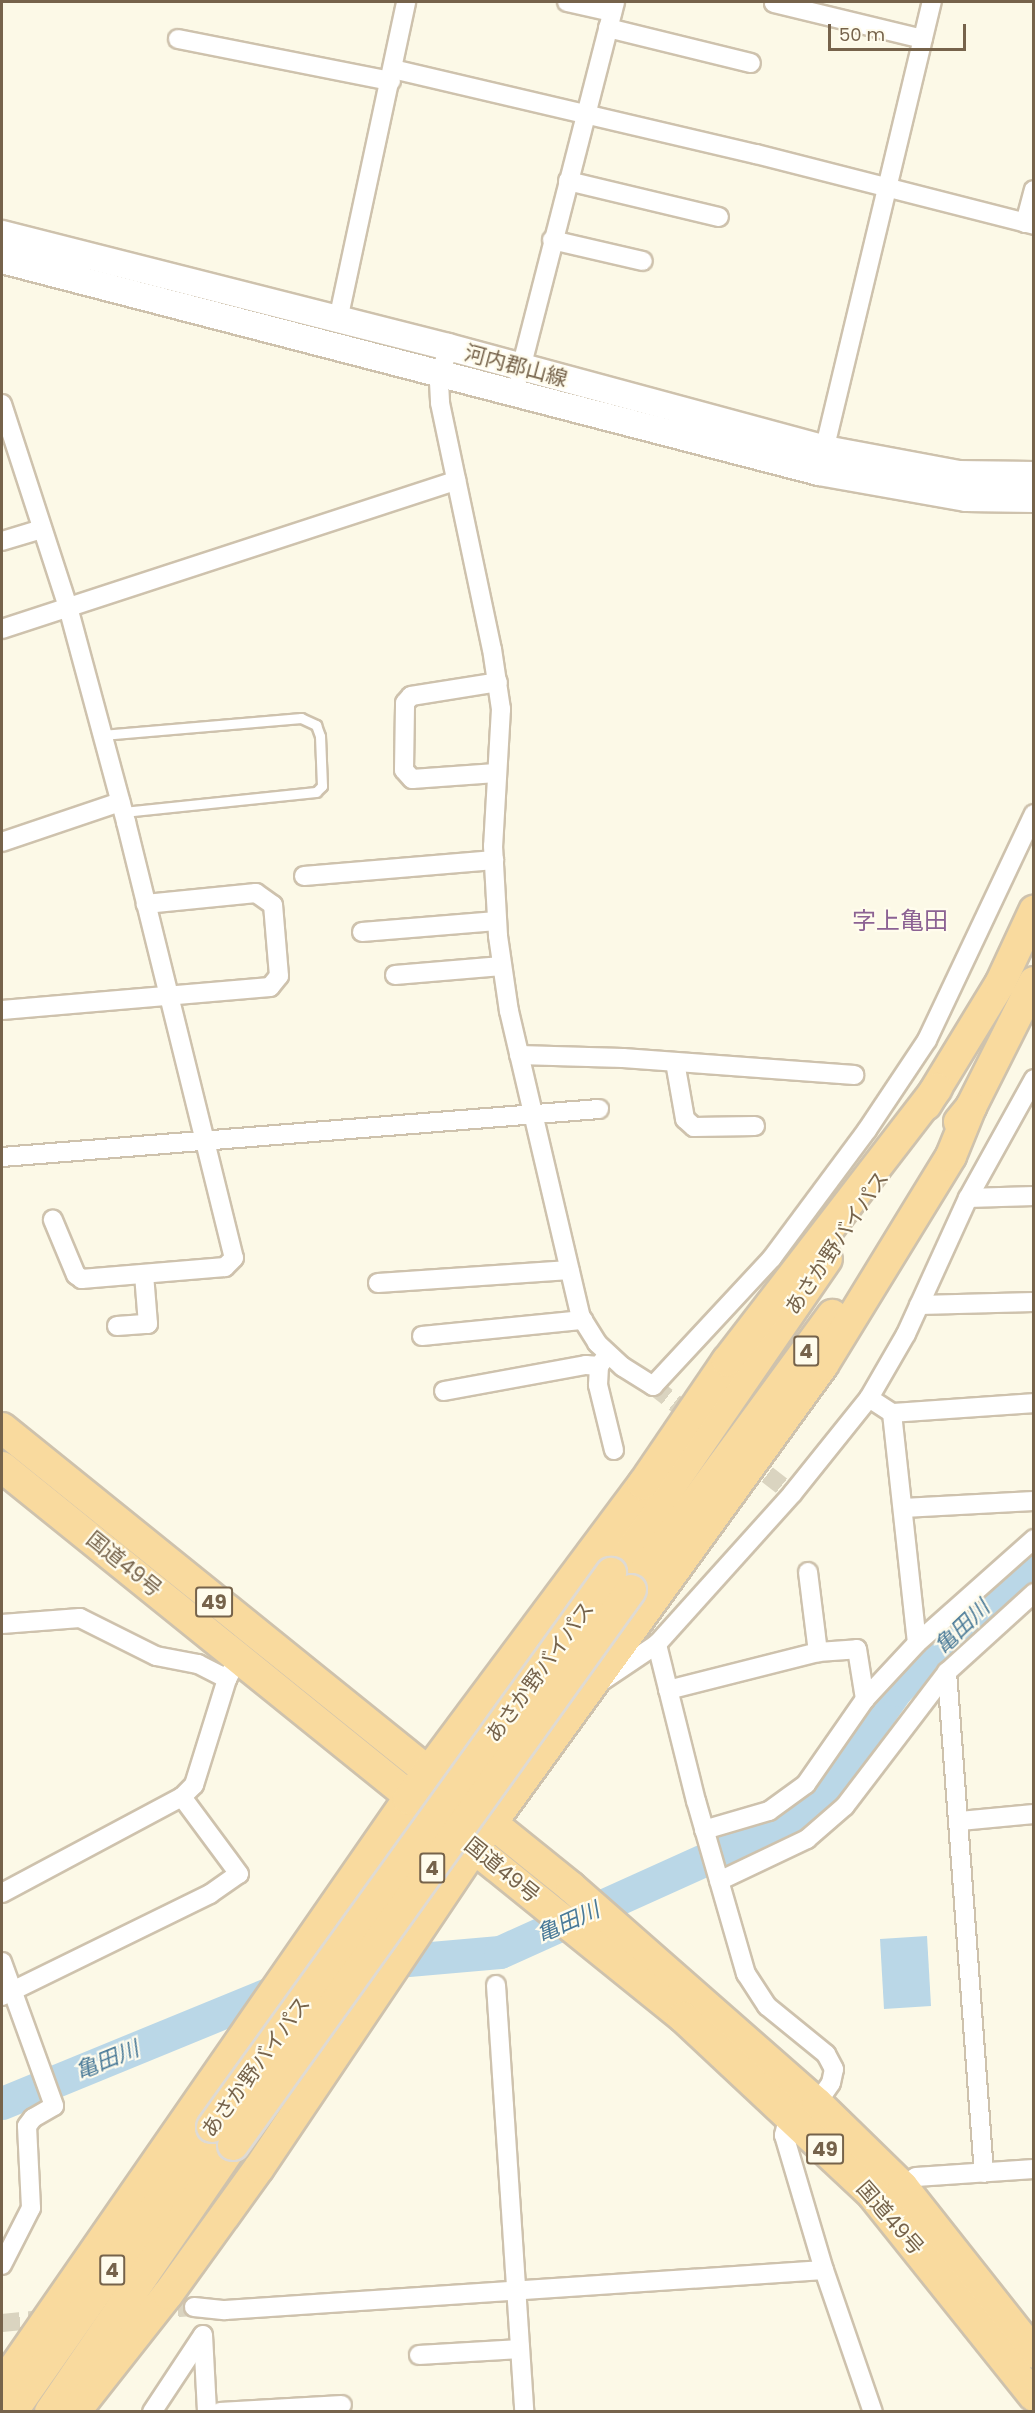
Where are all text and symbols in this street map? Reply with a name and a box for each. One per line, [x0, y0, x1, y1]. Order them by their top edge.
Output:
scale bar [831, 12, 969, 50]
text: 50 m [839, 22, 885, 47]
street label: 河内郡山線 [462, 340, 570, 392]
district label: 字上亀田 [852, 907, 948, 935]
street label: あさか野バイパス [780, 1166, 894, 1320]
road number: 4 [792, 1334, 820, 1368]
street label: 国道49号 [81, 1526, 167, 1602]
road number: 49 [194, 1585, 234, 1619]
water label: 亀田川 [929, 1595, 995, 1659]
street label: あさか野バイパス [480, 1597, 600, 1747]
street label: 国道49号 [459, 1832, 545, 1908]
road number: 4 [418, 1851, 446, 1885]
water label: 亀田川 [532, 1897, 604, 1947]
street label: あさか野バイパス [196, 1992, 316, 2142]
water label: 亀田川 [71, 2035, 143, 2085]
road number: 49 [806, 2132, 844, 2166]
street label: 国道49号 [851, 2176, 929, 2260]
road number: 4 [98, 2253, 126, 2287]

